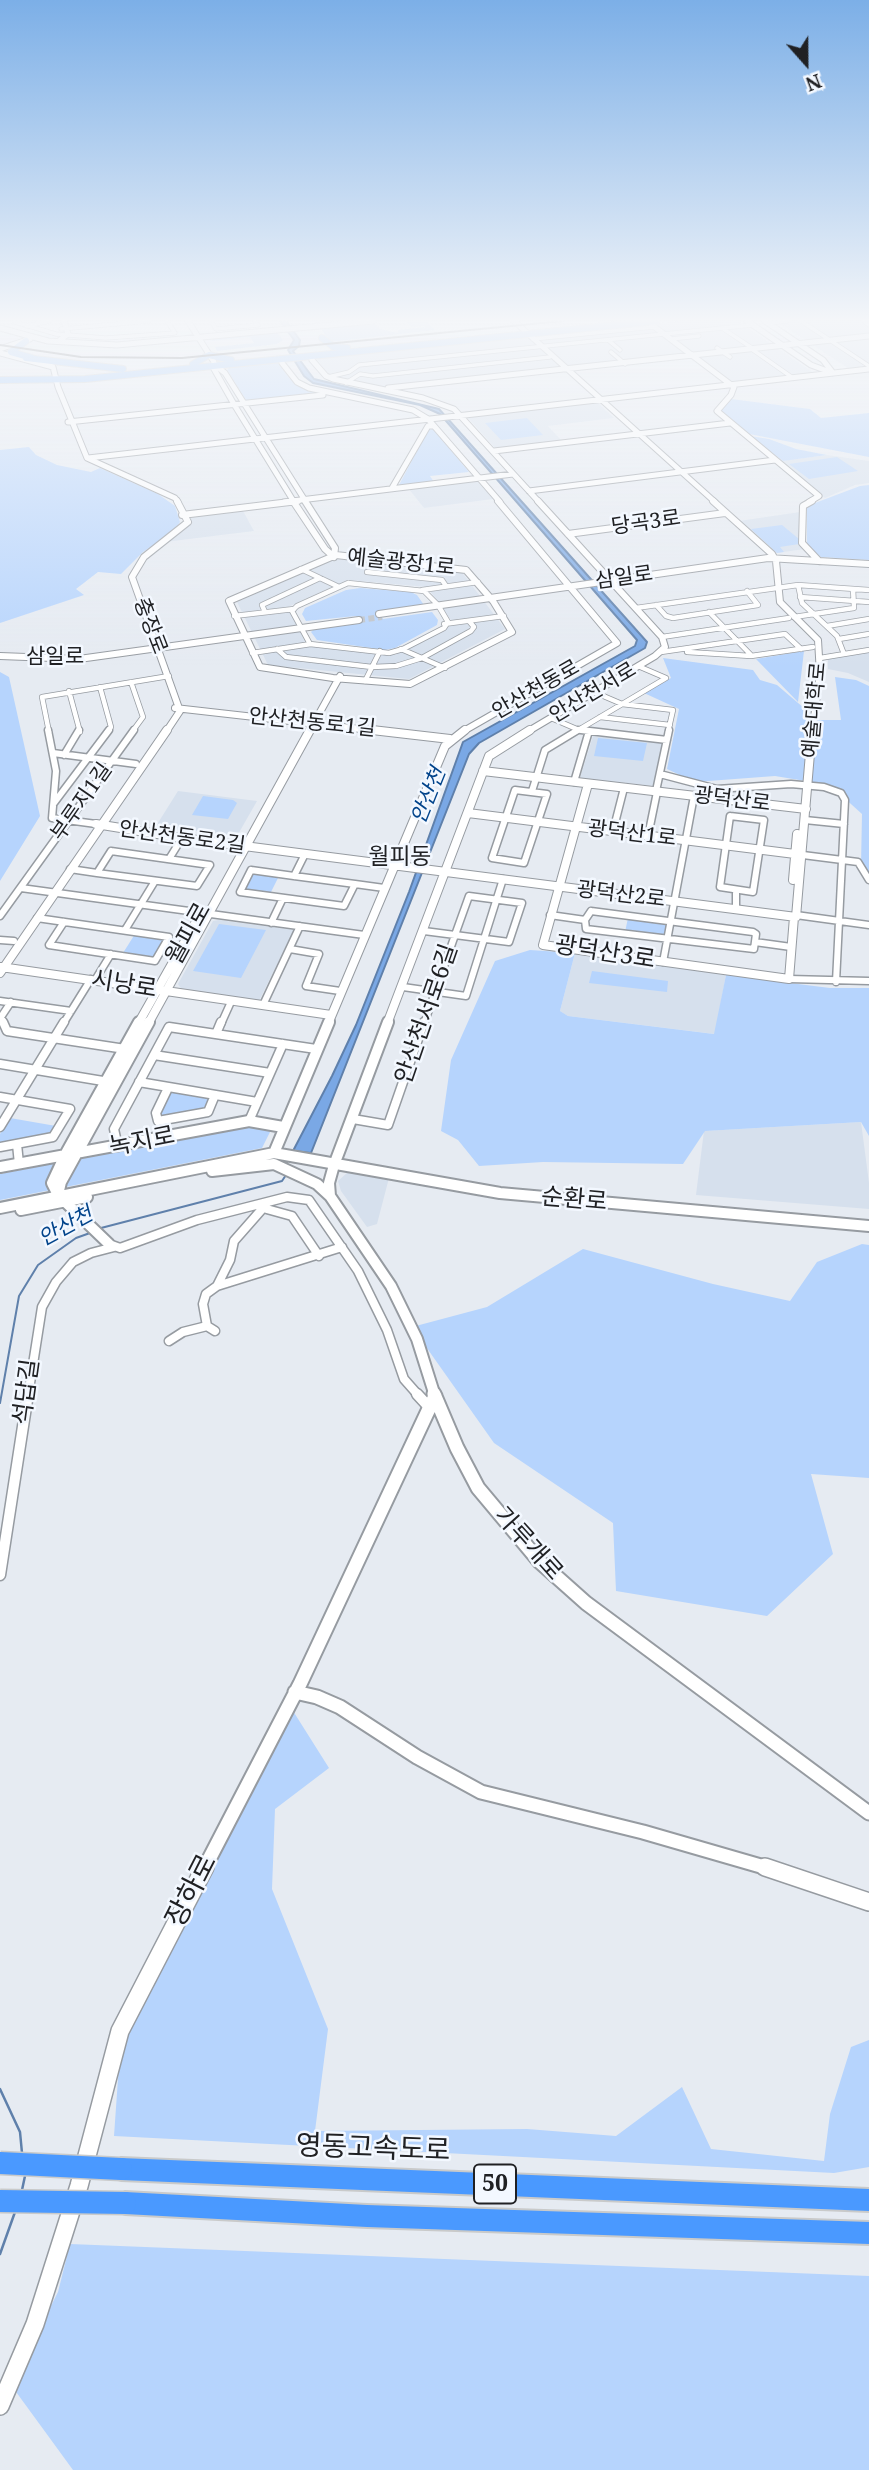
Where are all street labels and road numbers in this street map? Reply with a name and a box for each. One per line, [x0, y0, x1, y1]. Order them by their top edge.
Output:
street label: 당곡3로 [610, 506, 682, 540]
street label: 예술광장1로 [346, 545, 456, 581]
street label: 삼일로 [594, 561, 654, 595]
street label: 충장로 [128, 594, 172, 658]
street label: 삼일로 [26, 644, 84, 670]
street label: 안산천동로 [488, 655, 584, 725]
street label: 안산천서로 [545, 657, 641, 729]
street label: 예술대학로 [798, 661, 832, 759]
street label: 안산천동로1길 [247, 704, 377, 742]
street label: 부루지1길 [46, 758, 118, 846]
street label: 광덕산로 [692, 783, 772, 817]
street label: 광덕산1로 [586, 816, 678, 852]
street label: 안산천동로2길 [117, 817, 247, 859]
street label: 광덕산2로 [575, 877, 667, 913]
street label: 월피로 [160, 898, 218, 970]
street label: 광덕산3로 [553, 931, 657, 975]
street label: 안산천서로6길 [390, 940, 464, 1088]
street label: 시낭로 [89, 966, 159, 1004]
street label: 녹지로 [107, 1122, 177, 1162]
street label: 순환로 [540, 1183, 608, 1217]
street label: 석답길 [8, 1357, 46, 1427]
street label: 가루개로 [488, 1502, 568, 1586]
street label: 장하로 [159, 1849, 225, 1933]
street label: 영동고속도로 [295, 2130, 451, 2168]
road number: 50 [474, 2164, 516, 2204]

